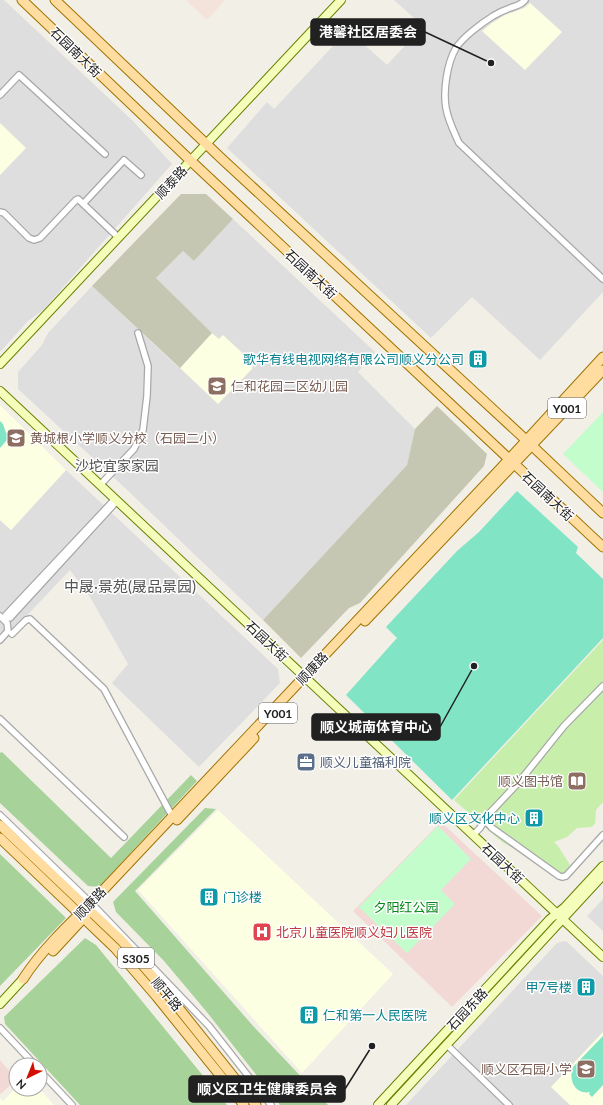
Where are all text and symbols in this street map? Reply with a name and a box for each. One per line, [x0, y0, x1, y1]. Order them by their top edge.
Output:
callout: 港馨社区居委会 [311, 19, 425, 45]
text: 港馨社区居委会 [319, 23, 417, 40]
street label: 石园南大街 [47, 24, 105, 80]
street label: 顺泰路 [152, 162, 190, 202]
street label: 石园南大街 [282, 246, 340, 302]
building icon: 歌华有线电视网络有限公司顺义分公司 [467, 348, 489, 370]
place label: 歌华有线电视网络有限公司顺义分公司 [243, 351, 464, 367]
school or university icon: 仁和花园二区幼儿园 [206, 375, 228, 397]
place label: 仁和花园二区幼儿园 [231, 378, 348, 394]
road number: Y001 [548, 398, 586, 418]
school or university icon: 黄城根小学顺义分校（石园二小） [5, 427, 27, 449]
place label: 黄城根小学顺义分校（石园二小） [30, 430, 225, 446]
district label: 沙坨宜家家园 [75, 457, 159, 474]
street label: 石园南大街 [519, 468, 577, 524]
district label: 中晟·景苑(晟品景园) [64, 577, 196, 595]
street label: 石园大街 [243, 617, 291, 665]
street label: 顺康路 [293, 648, 331, 688]
road number: Y001 [259, 703, 297, 723]
callout: 顺义城南体育中心 [312, 714, 440, 740]
text: 顺义城南体育中心 [320, 718, 432, 735]
office icon: 顺义儿童福利院 [295, 751, 317, 773]
place label: 顺义儿童福利院 [320, 754, 411, 770]
library icon: 顺义图书馆 [566, 770, 588, 792]
place label: 顺义图书馆 [498, 773, 563, 789]
building icon: 顺义区文化中心 [523, 807, 545, 829]
place label: 顺义区文化中心 [429, 810, 520, 826]
street label: 石园大街 [479, 839, 527, 887]
street label: 顺康路 [71, 883, 109, 923]
building icon: 门诊楼 [198, 886, 220, 908]
place label: 门诊楼 [223, 889, 262, 905]
park label: 夕阳红公园 [373, 899, 439, 915]
hospital icon: 北京儿童医院顺义妇儿医院 [251, 921, 273, 943]
place label: 北京儿童医院顺义妇儿医院 [276, 924, 432, 940]
road number: S305 [118, 948, 154, 968]
street label: 顺平路 [148, 974, 186, 1014]
building icon: 甲7号楼 [575, 976, 597, 998]
place label: 甲7号楼 [525, 979, 572, 995]
street label: 石园东路 [443, 985, 491, 1033]
building icon: 仁和第一人民医院 [298, 1004, 320, 1026]
place label: 仁和第一人民医院 [323, 1007, 427, 1023]
north arrow [8, 1057, 48, 1097]
school or university icon: 顺义区石园小学 [575, 1058, 597, 1080]
place label: 顺义区石园小学 [481, 1061, 572, 1077]
callout: 顺义区卫生健康委员会 [189, 1076, 345, 1102]
text: N [13, 1077, 28, 1092]
text: 顺义区卫生健康委员会 [197, 1080, 337, 1097]

